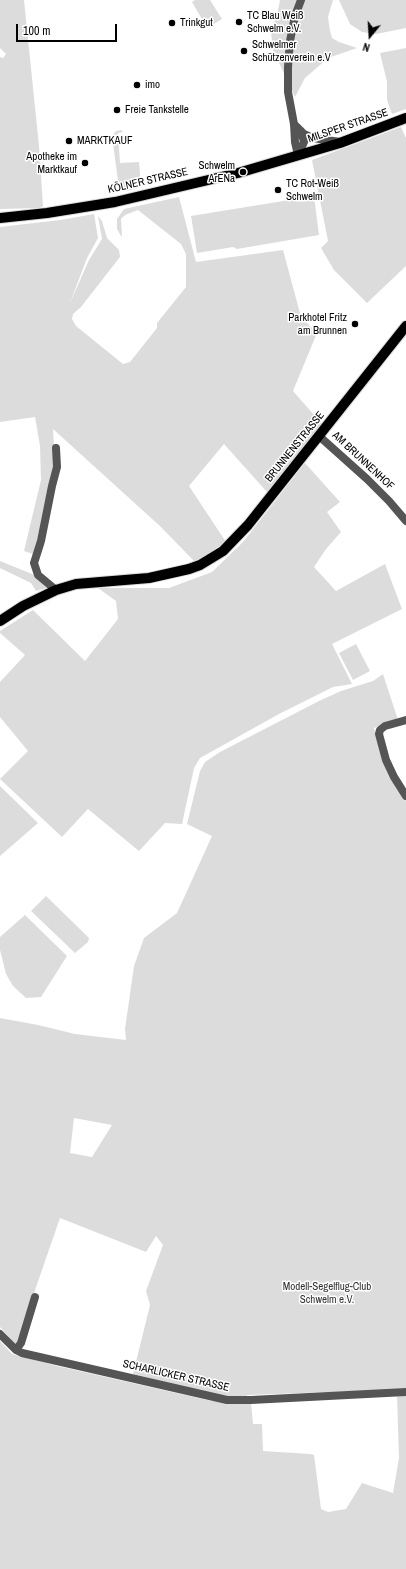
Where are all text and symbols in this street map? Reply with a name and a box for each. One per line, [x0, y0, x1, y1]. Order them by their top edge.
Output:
place label: TC Blau Weiß Schwelm e.V. [247, 9, 303, 35]
scale bar [18, 16, 119, 42]
place label: Trinkgut [180, 16, 213, 30]
north arrow [350, 16, 390, 56]
marker: TC Blau Weiß Schwelm e.V. [234, 17, 244, 27]
marker: Trinkgut [167, 18, 177, 28]
text: 100 m [23, 23, 50, 39]
place label: Schwelmer Schützenverein e.V [252, 38, 331, 64]
text: N [361, 40, 372, 55]
marker: Schwelmer Schützenverein e.V [239, 46, 249, 56]
place label: imo [145, 78, 160, 92]
marker: imo [132, 80, 142, 90]
place label: Freie Tankstelle [125, 103, 189, 117]
marker: Freie Tankstelle [112, 105, 122, 115]
street label: MILSPER STRASSE [306, 106, 390, 146]
place label: MARKTKAUF [77, 134, 133, 148]
marker: MARKTKAUF [64, 136, 74, 146]
place label: Apotheke im Marktkauf [26, 150, 77, 176]
marker: Apotheke im Marktkauf [80, 158, 90, 168]
place label: Schwelm ArENa [198, 159, 235, 185]
street label: KÖLNER STRASSE [107, 165, 189, 197]
marker: Schwelm ArENa [238, 167, 248, 177]
place label: TC Rot-Weiß Schwelm [286, 177, 339, 203]
marker: TC Rot-Weiß Schwelm [273, 185, 283, 195]
place label: Parkhotel Fritz am Brunnen [288, 311, 347, 337]
marker: Parkhotel Fritz am Brunnen [350, 319, 360, 329]
street label: BRUNNENSTRASSE [263, 409, 327, 485]
street label: AM BRUNNENHOF [329, 429, 397, 493]
park label: Modell-Segelflug-Club Schwelm e.V. [283, 1280, 371, 1306]
street label: SCHARLICKER STRASSE [122, 1357, 230, 1395]

